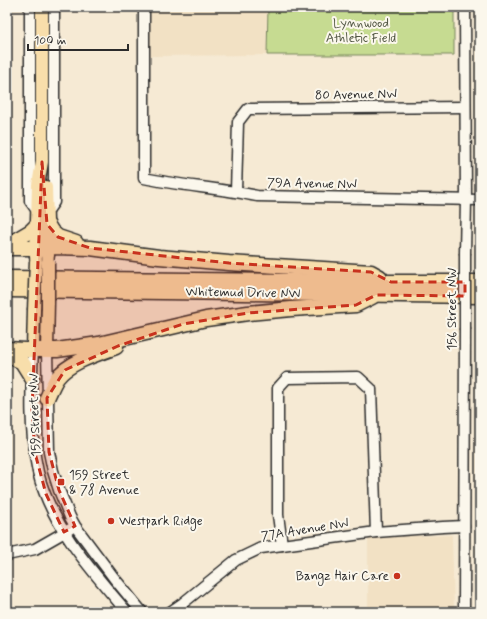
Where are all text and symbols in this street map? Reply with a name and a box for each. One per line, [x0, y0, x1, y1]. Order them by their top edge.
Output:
park label: Lynnwood Athletic Field [326, 15, 396, 47]
scale bar [28, 26, 128, 52]
text: 100 m [34, 33, 66, 49]
street label: 80 Avenue NW [315, 86, 397, 104]
street label: 79A Avenue NW [267, 175, 357, 193]
street label: 156 Street NW [444, 267, 461, 350]
street label: Whitemud Drive NW [185, 283, 301, 303]
street label: 159 Street NW [25, 373, 45, 457]
place label: 159 Street & 78 Avenue [69, 467, 139, 499]
marker: 159 Street & 78 Avenue [56, 477, 66, 487]
place label: Westpark Ridge [119, 513, 203, 531]
street label: 77A Avenue NW [260, 515, 350, 545]
marker: Westpark Ridge [106, 516, 116, 526]
place label: Bangz Hair Care [296, 568, 389, 586]
marker: Bangz Hair Care [392, 571, 402, 581]

